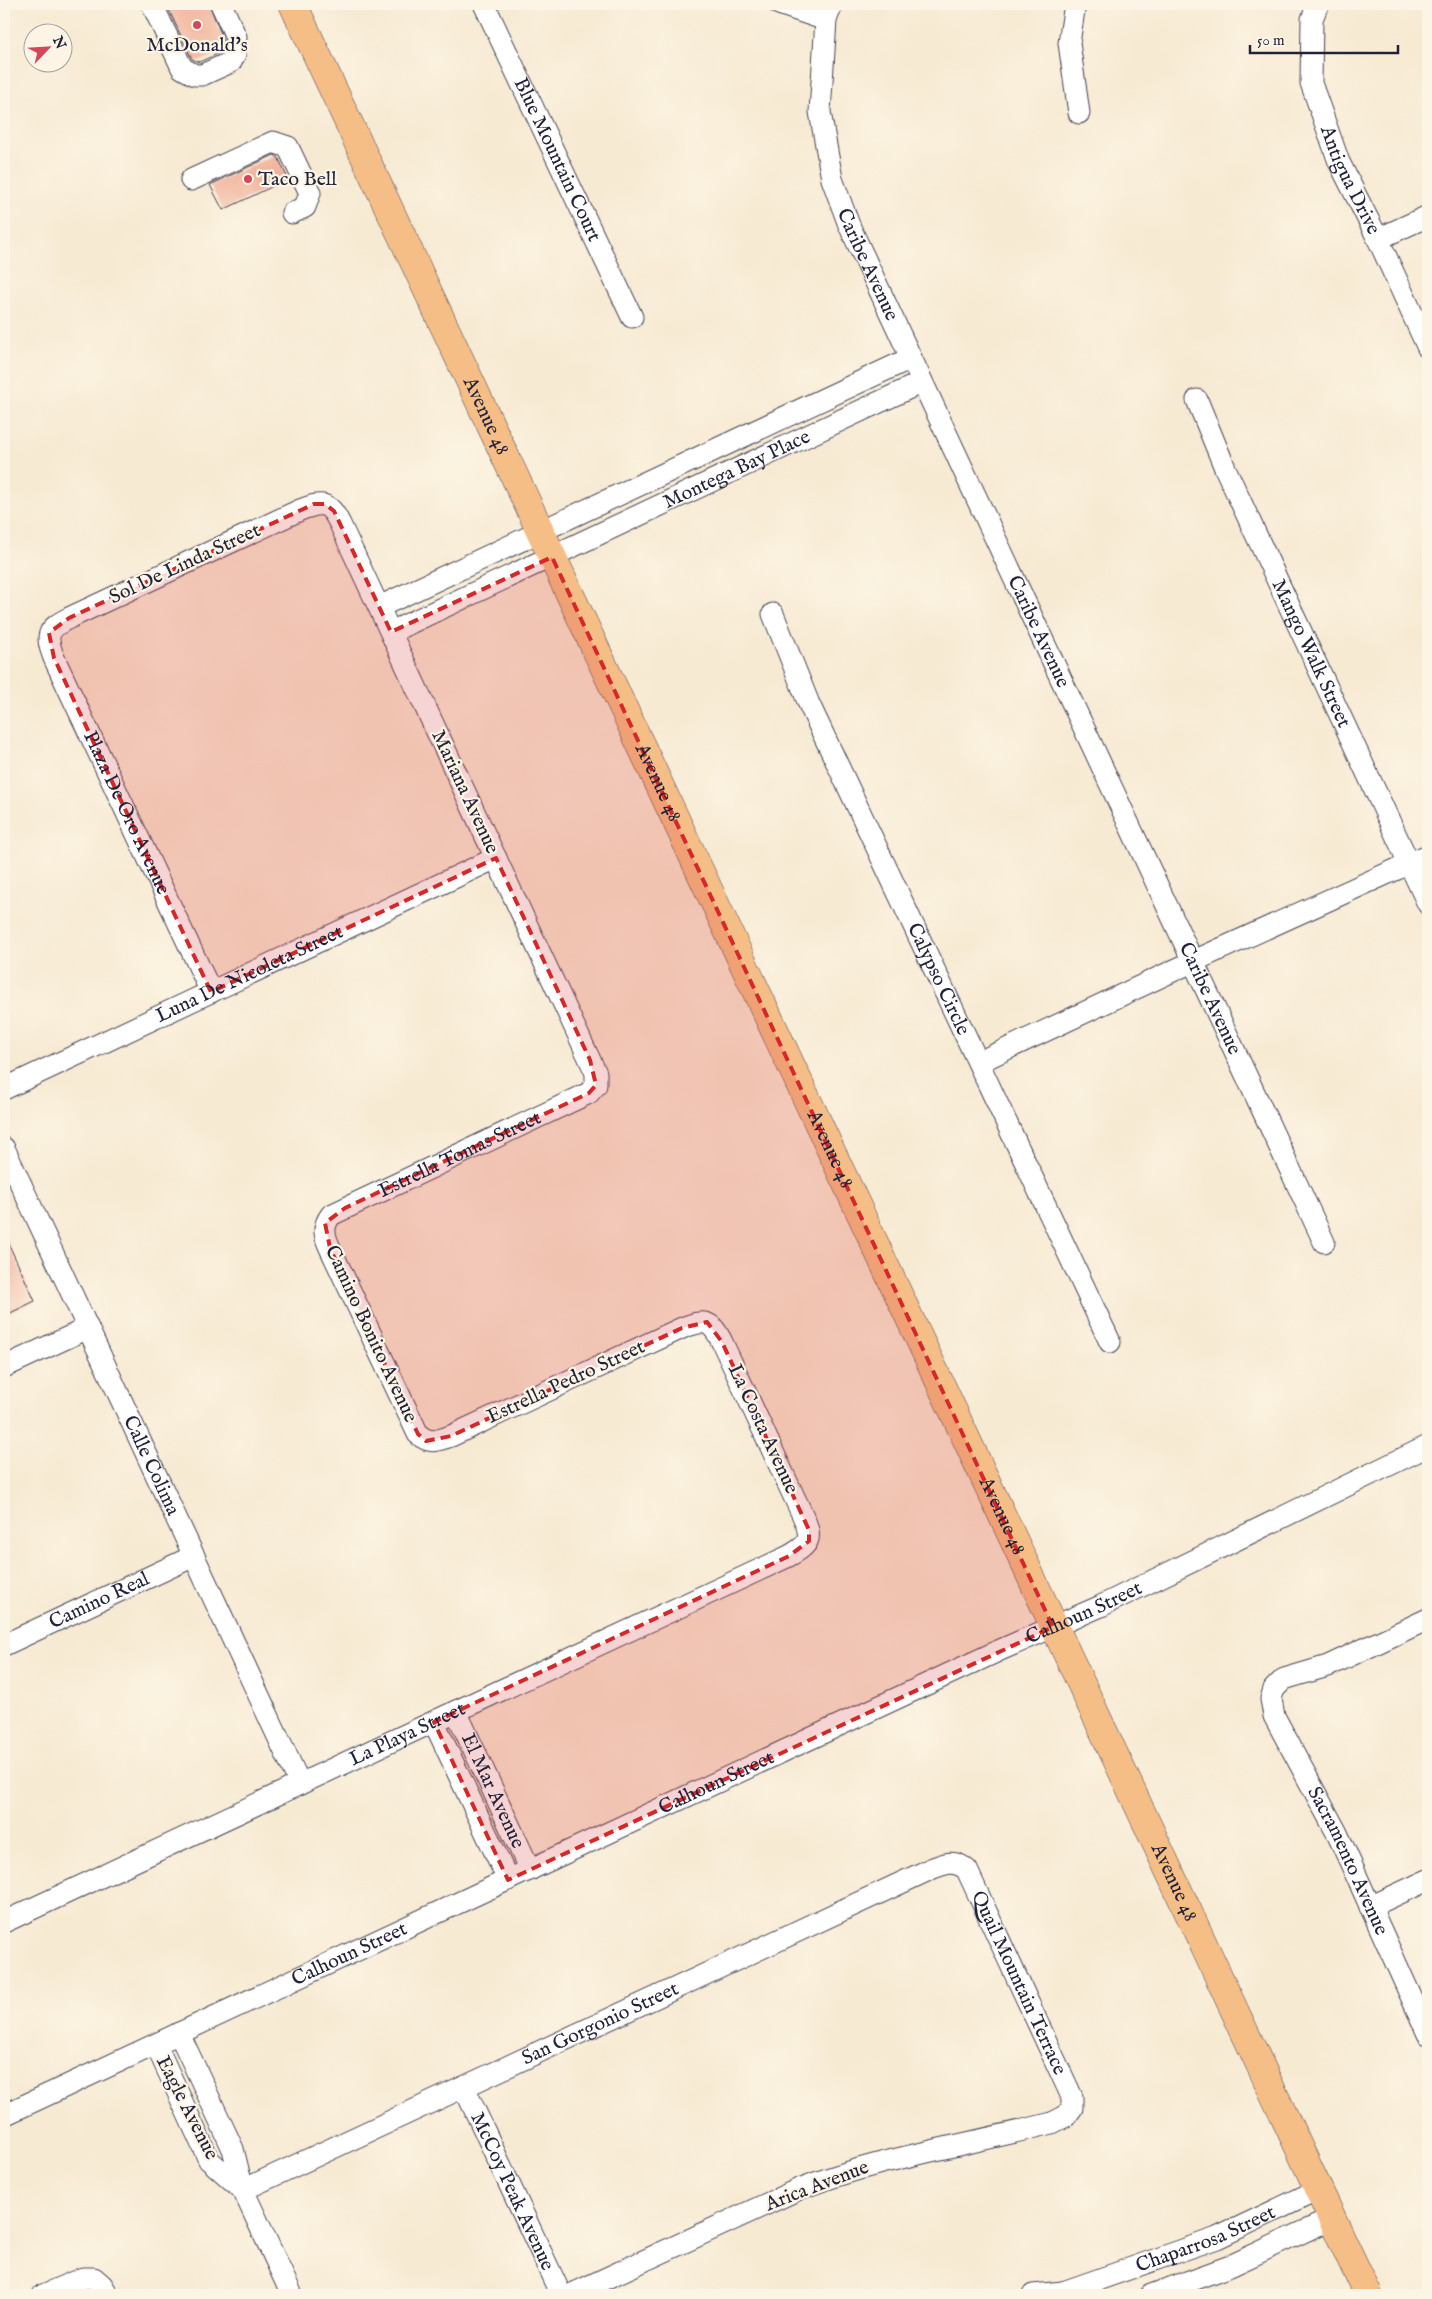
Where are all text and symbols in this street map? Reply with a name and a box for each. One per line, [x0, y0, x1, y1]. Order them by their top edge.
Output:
marker: McDonald's [191, 19, 203, 31]
north arrow [22, 22, 72, 72]
scale bar [1250, 22, 1397, 54]
text: 50 m [1257, 31, 1285, 50]
text: N [48, 33, 70, 52]
place label: McDonald's [146, 33, 248, 58]
street label: Blue Mountain Court [508, 74, 607, 246]
street label: Antigua Drive [1314, 121, 1386, 239]
place label: Taco Bell [258, 167, 337, 192]
marker: Taco Bell [242, 173, 254, 185]
street label: Caribe Avenue [831, 205, 904, 325]
street label: Avenue 48 [457, 372, 515, 459]
street label: Montega Bay Place [659, 424, 814, 515]
street label: Sol De Linda Street [105, 518, 265, 610]
street label: Caribe Avenue [1002, 571, 1076, 692]
street label: Mango Walk Street [1266, 575, 1357, 732]
street label: Mariana Avenue [425, 726, 505, 858]
street label: Plaza De Oro Avenue [78, 727, 176, 899]
street label: Avenue 48 [629, 739, 687, 826]
street label: Luna De Nicoleta Street [152, 919, 347, 1028]
street label: Calypso Circle [902, 919, 976, 1039]
street label: Caribe Avenue [1173, 938, 1247, 1059]
street label: Estrella Tomas Street [374, 1105, 545, 1203]
street label: Avenue 48 [801, 1105, 859, 1192]
street label: Camino Bonito Avenue [319, 1241, 423, 1427]
street label: Estrella Pedro Street [483, 1334, 649, 1430]
street label: La Costa Avenue [722, 1360, 804, 1498]
street label: Calle Colima [118, 1411, 186, 1520]
street label: Avenue 48 [973, 1472, 1031, 1559]
street label: Camino Real [45, 1566, 154, 1635]
street label: Calhoun Street [1022, 1575, 1146, 1650]
street label: La Playa Street [345, 1696, 469, 1772]
street label: El Mar Avenue [456, 1729, 531, 1852]
street label: Calhoun Street [654, 1745, 778, 1820]
street label: Sacramento Avenue [1302, 1782, 1394, 1939]
street label: Avenue 48 [1145, 1839, 1203, 1925]
street label: Quail Mountain Terrace [966, 1887, 1072, 2079]
street label: Calhoun Street [287, 1916, 411, 1992]
street label: San Gorgonio Street [518, 1976, 683, 2071]
street label: Eagle Avenue [150, 2052, 224, 2164]
street label: McCoy Peak Avenue [465, 2108, 560, 2274]
street label: Arica Avenue [761, 2155, 872, 2218]
street label: Chaparrosa Street [1132, 2200, 1279, 2278]

